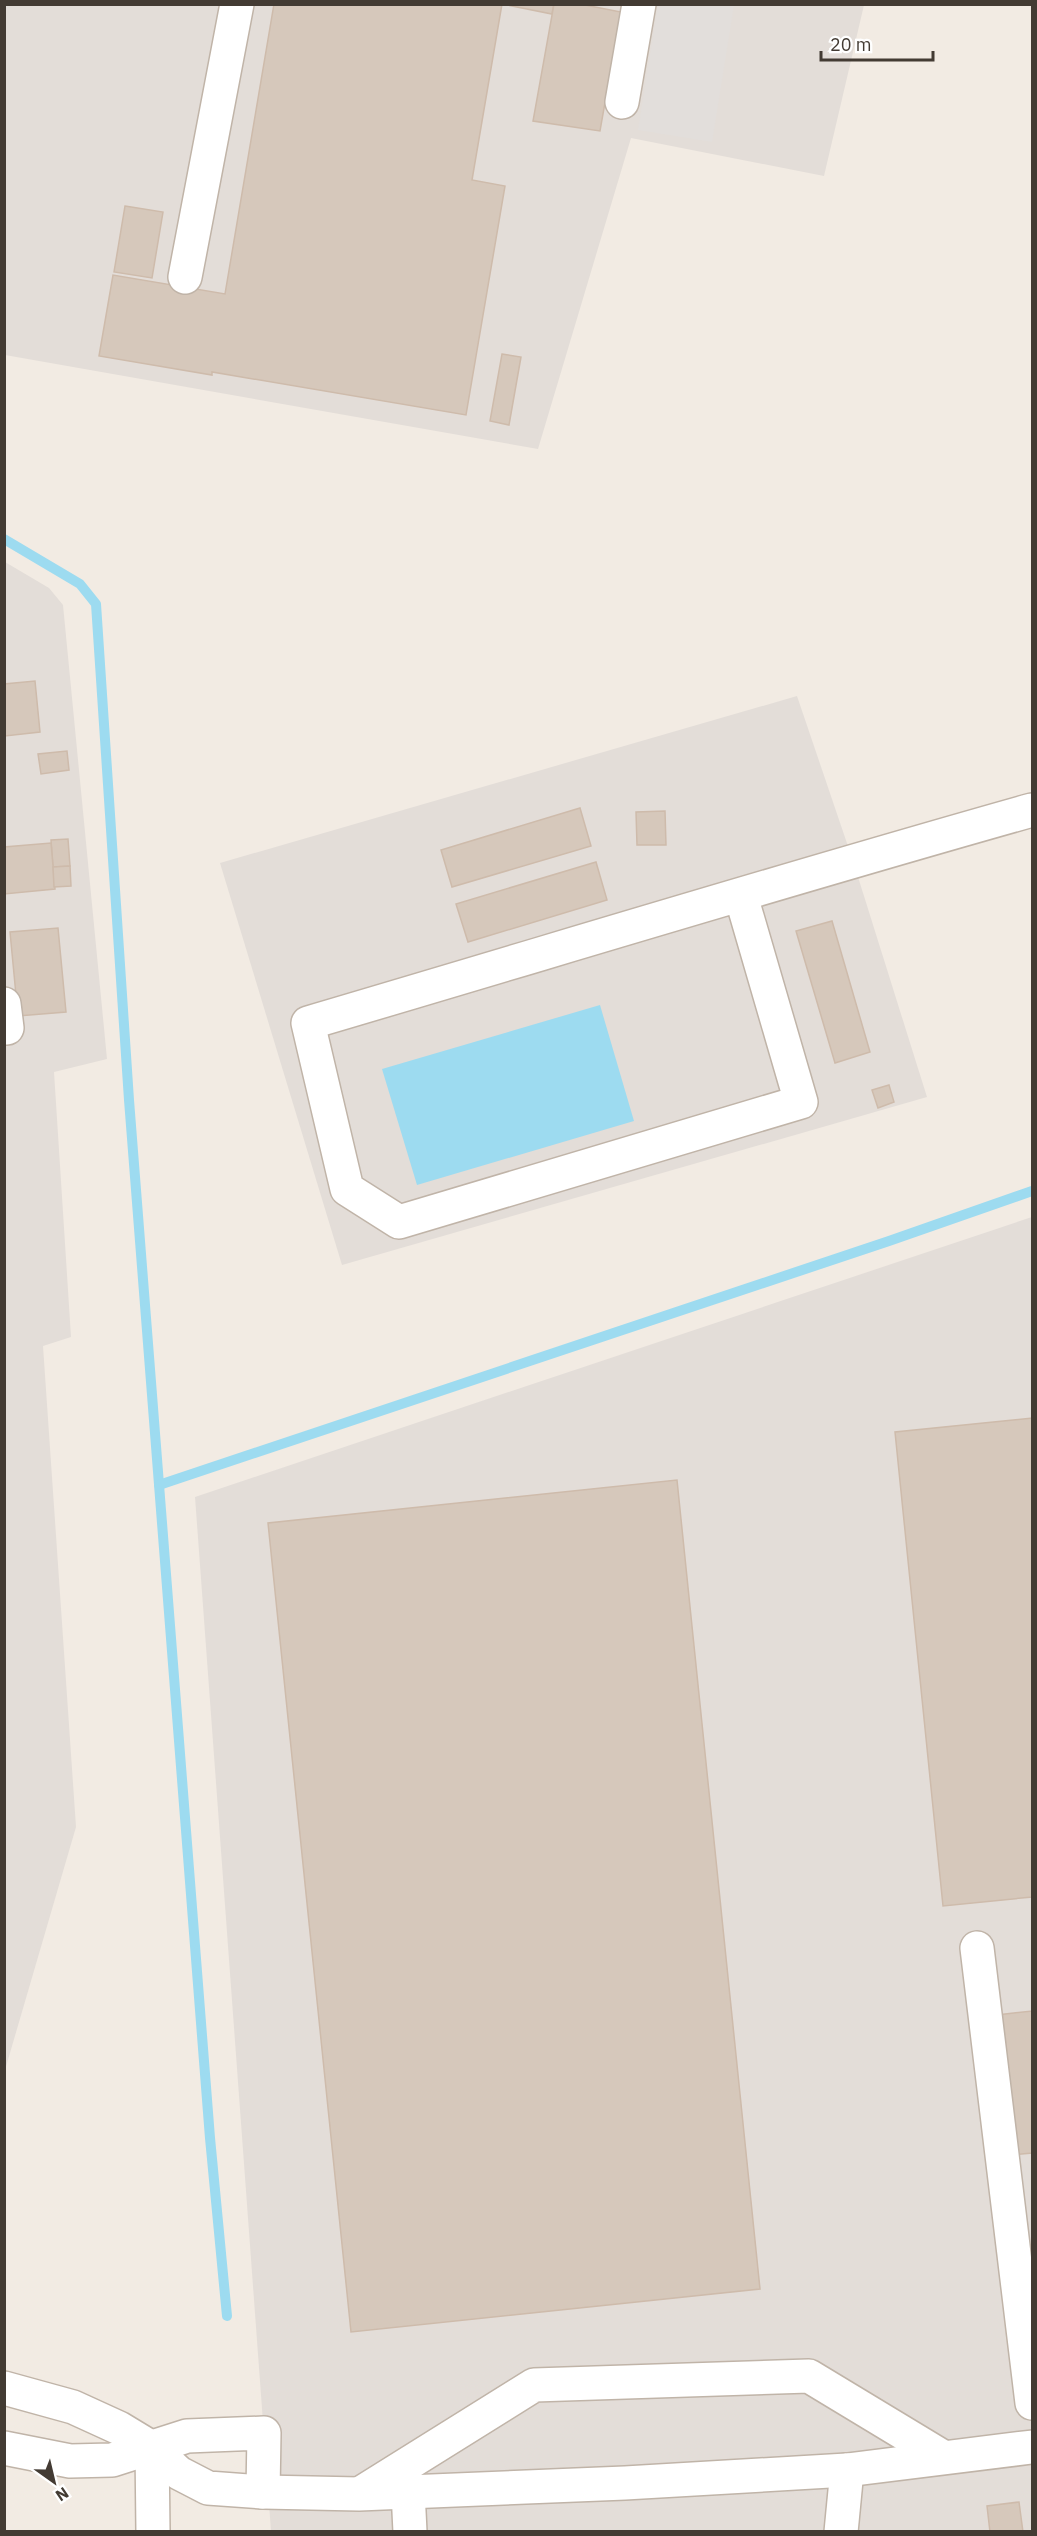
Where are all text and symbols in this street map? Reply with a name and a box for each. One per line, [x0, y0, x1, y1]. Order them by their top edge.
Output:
scale bar [821, 24, 934, 62]
text: 20 m [830, 33, 872, 56]
north arrow [24, 2452, 84, 2512]
text: N [52, 2483, 73, 2506]

